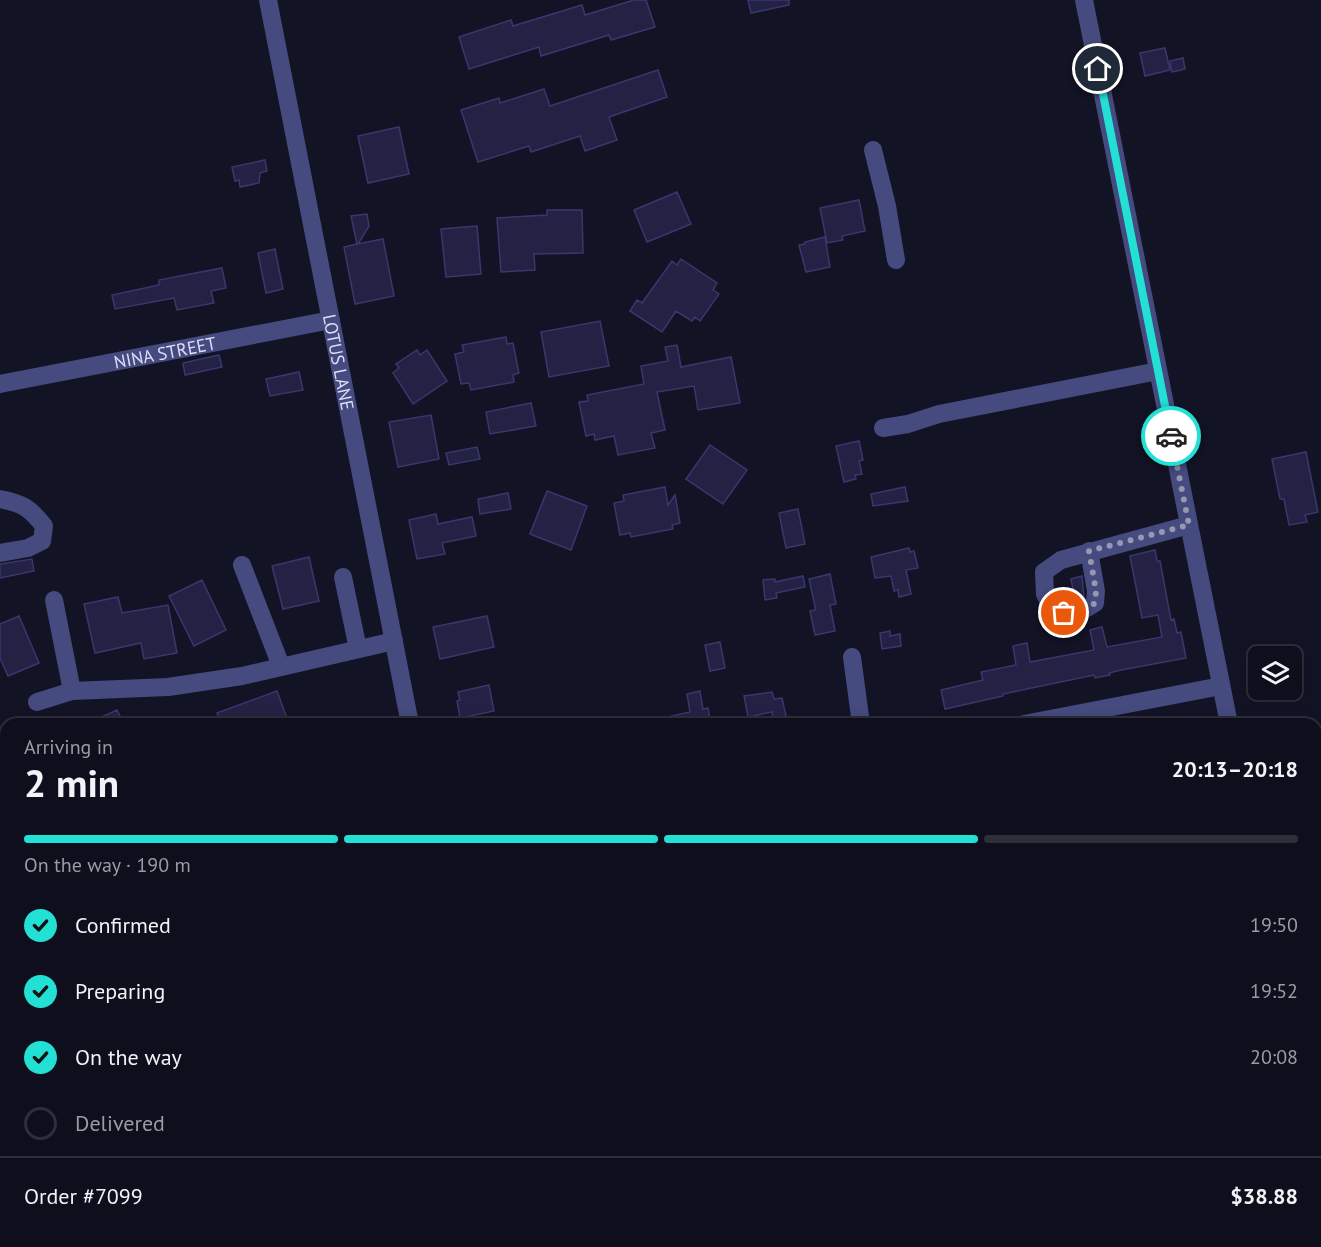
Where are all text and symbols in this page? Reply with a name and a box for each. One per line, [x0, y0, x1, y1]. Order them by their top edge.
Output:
pin [1072, 43, 1123, 94]
icon: home [1081, 52, 1114, 85]
street label: LOTUS LANE [318, 312, 360, 412]
street label: NINA STREET [112, 331, 218, 373]
courier [1141, 406, 1201, 466]
icon: car [1155, 420, 1188, 453]
pin [1038, 587, 1089, 638]
icon: bag [1047, 596, 1080, 629]
map controls [1248, 646, 1302, 700]
button: layers [1248, 646, 1302, 700]
text: Arriving in [24, 734, 113, 760]
text: 20:13–20:18 [1172, 755, 1298, 783]
text: 2 min [24, 757, 119, 808]
text: On the way · 190 m [24, 852, 191, 878]
icon: check [24, 909, 57, 942]
text: Confirmed [75, 911, 171, 939]
text: 19:50 [1250, 912, 1298, 938]
icon: check [24, 975, 57, 1008]
text: Preparing [75, 977, 165, 1005]
text: 19:52 [1250, 978, 1298, 1004]
icon: check [24, 1041, 57, 1074]
text: On the way [75, 1043, 182, 1071]
text: 20:08 [1250, 1044, 1298, 1070]
text: Delivered [75, 1109, 165, 1137]
text: Order #7099 [24, 1182, 143, 1210]
text: $38.88 [1230, 1182, 1298, 1210]

